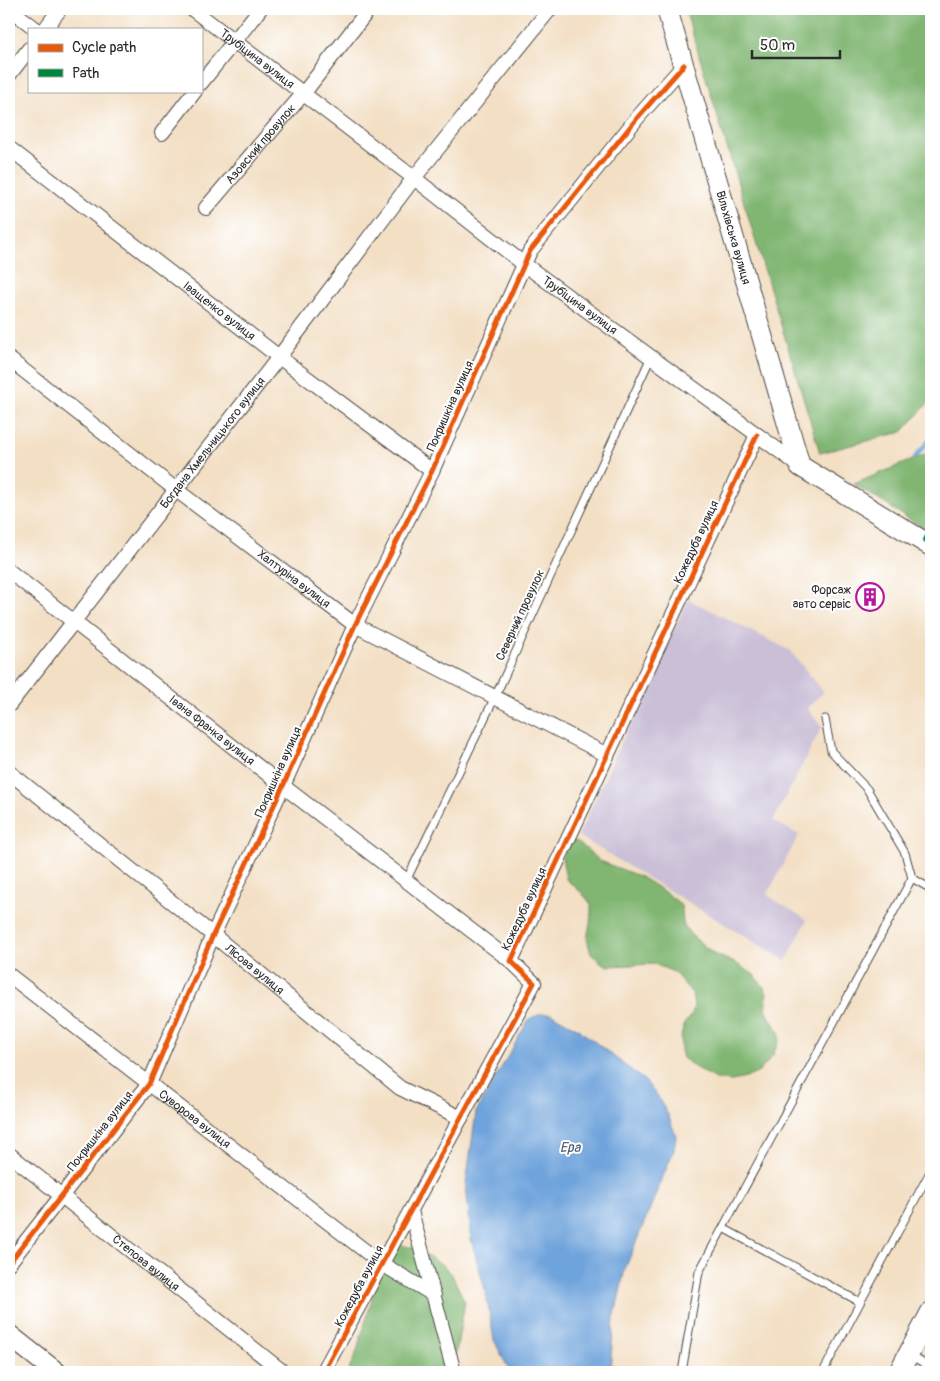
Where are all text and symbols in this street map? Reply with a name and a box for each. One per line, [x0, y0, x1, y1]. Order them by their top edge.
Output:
street label: Трубіцина вулиця [217, 26, 297, 92]
legend [28, 28, 202, 92]
scale bar [752, 28, 840, 60]
text: 50 m [760, 36, 795, 55]
text: Cycle path [72, 38, 136, 57]
text: Path [72, 64, 99, 83]
street label: Азовский провулок [223, 101, 299, 187]
street label: Вільхівська вулиця [712, 189, 754, 287]
street label: Трубіцина вулиця [539, 273, 620, 338]
street label: Іващенко вулиця [180, 278, 259, 344]
street label: Покришкіна вулиця [424, 358, 477, 454]
street label: Богдана Хмельницького вулиця [157, 374, 269, 512]
street label: Кожедуба вулиця [671, 498, 722, 586]
street label: Халтуріна вулиця [254, 547, 333, 612]
street label: Северний провулок [493, 567, 548, 663]
building icon: Форсаж авто сервіс [855, 582, 885, 612]
place label: Форсаж авто сервіс [793, 583, 851, 612]
street label: Івана Франка вулиця [166, 692, 258, 769]
street label: Покришкіна вулиця [252, 724, 305, 820]
street label: Кожедуба вулиця [499, 865, 550, 953]
street label: Лісова вулиця [221, 940, 287, 998]
street label: Суворова вулиця [155, 1087, 234, 1152]
street label: Покришкіна вулиця [64, 1088, 137, 1174]
water label: Ера [560, 1139, 582, 1156]
street label: Степова вулиця [109, 1232, 183, 1295]
street label: Кожедуба вулиця [332, 1243, 387, 1330]

